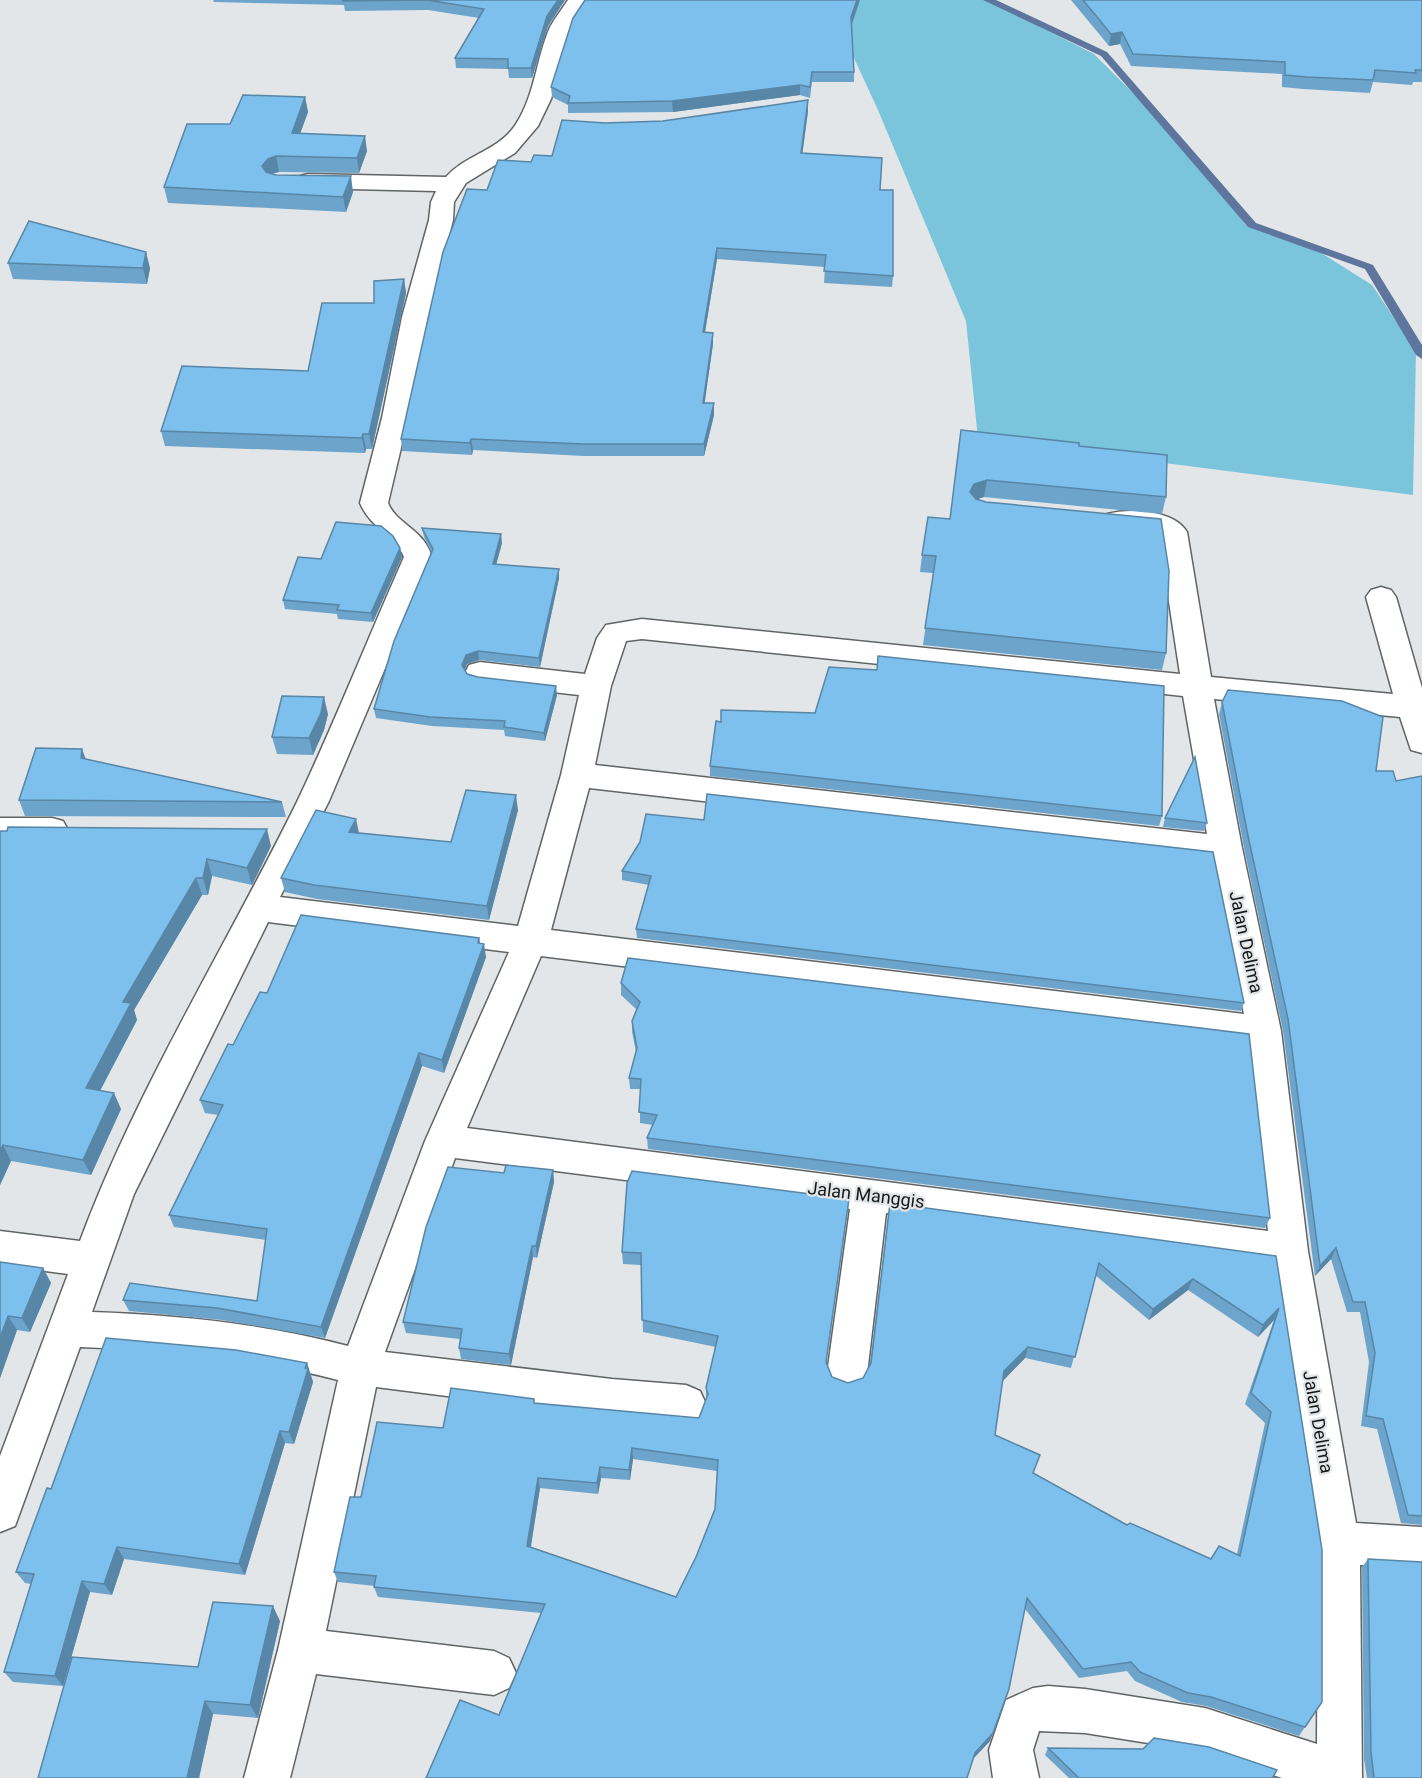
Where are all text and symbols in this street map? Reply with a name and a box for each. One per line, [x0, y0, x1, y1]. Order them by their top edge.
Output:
street label: Jalan Delima [1225, 889, 1268, 995]
street label: Jalan Manggis [806, 1177, 926, 1212]
street label: Jalan Delima [1299, 1369, 1338, 1475]

